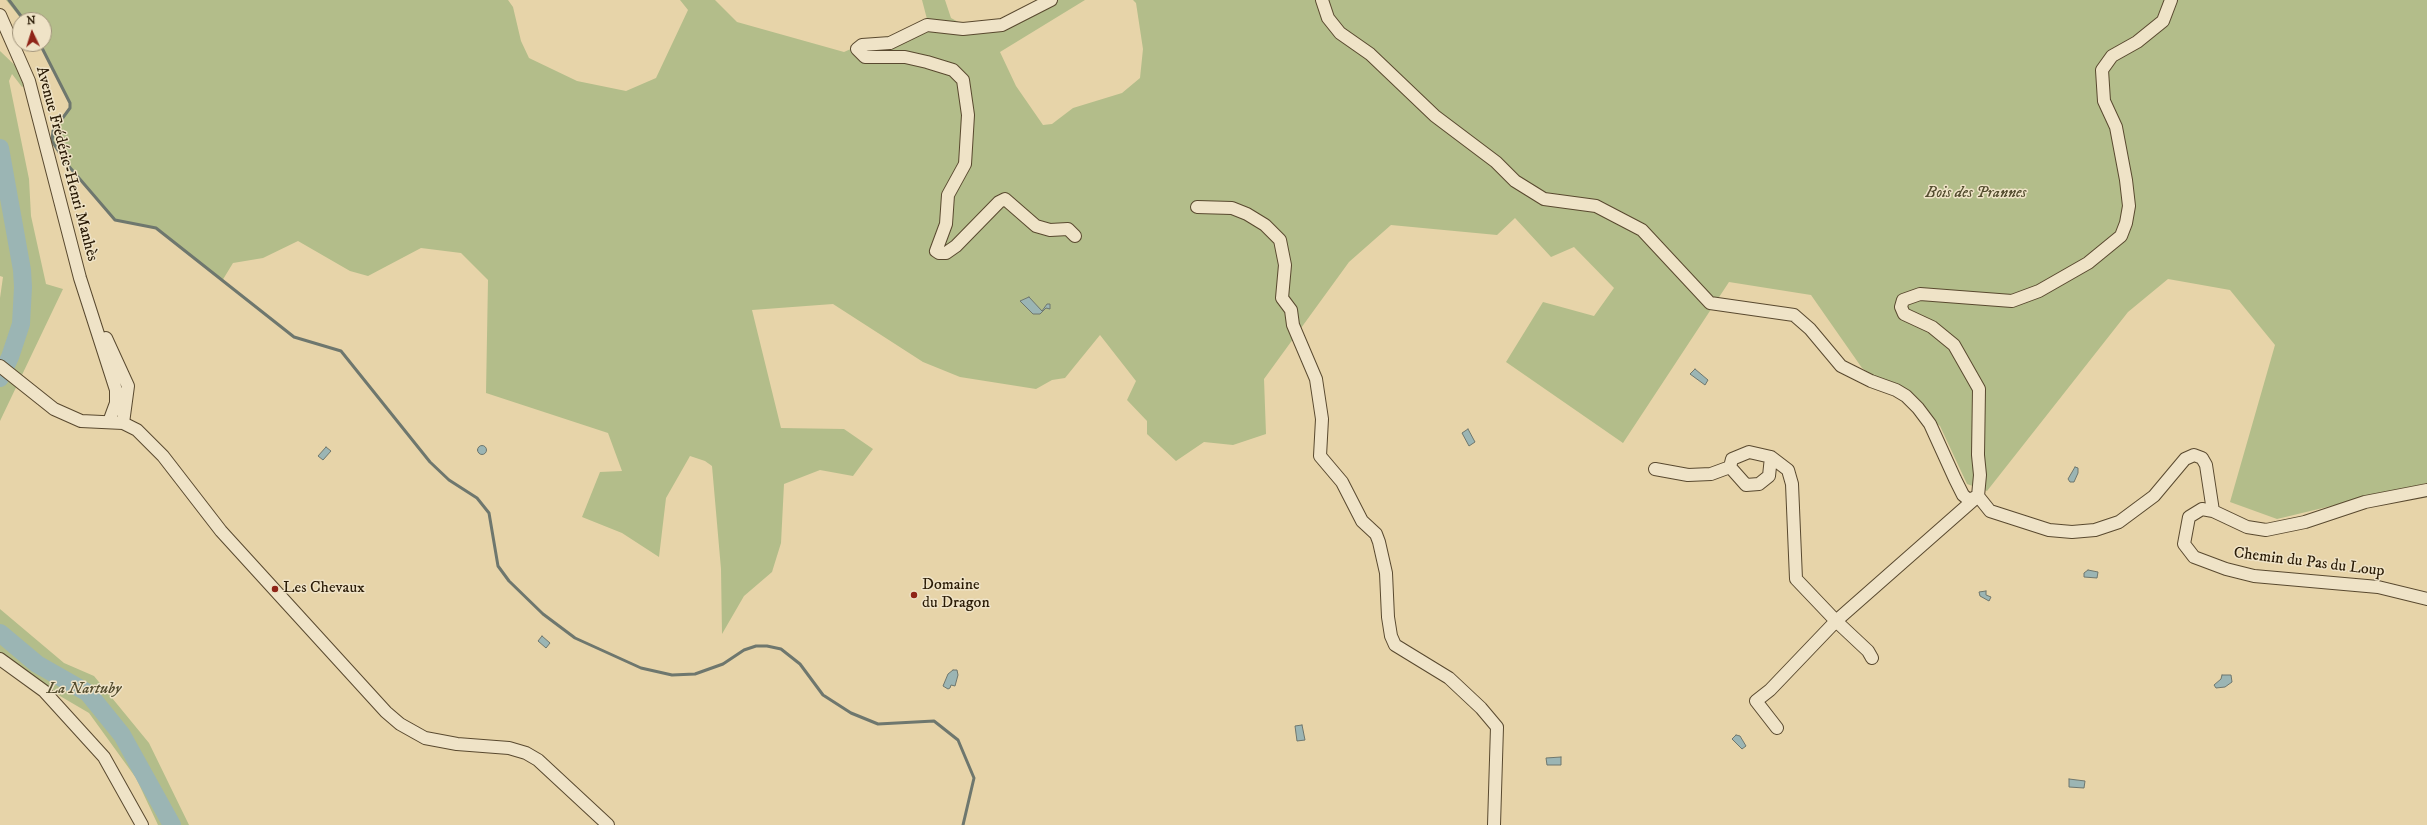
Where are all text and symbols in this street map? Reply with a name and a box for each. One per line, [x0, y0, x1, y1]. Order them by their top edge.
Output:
north arrow [12, 12, 52, 52]
text: N [26, 14, 36, 28]
street label: Avenue Frédéric-Henri Manhès [31, 64, 101, 264]
park label: Bois des Prannes [1926, 184, 2026, 204]
street label: Chemin du Pas du Loup [2233, 544, 2385, 582]
place label: Domaine du Dragon [922, 576, 990, 614]
place label: Les Chevaux [283, 579, 365, 599]
marker: Les Chevaux [270, 584, 280, 594]
marker: Domaine du Dragon [909, 590, 919, 600]
park label: La Nartuby [47, 680, 121, 700]

